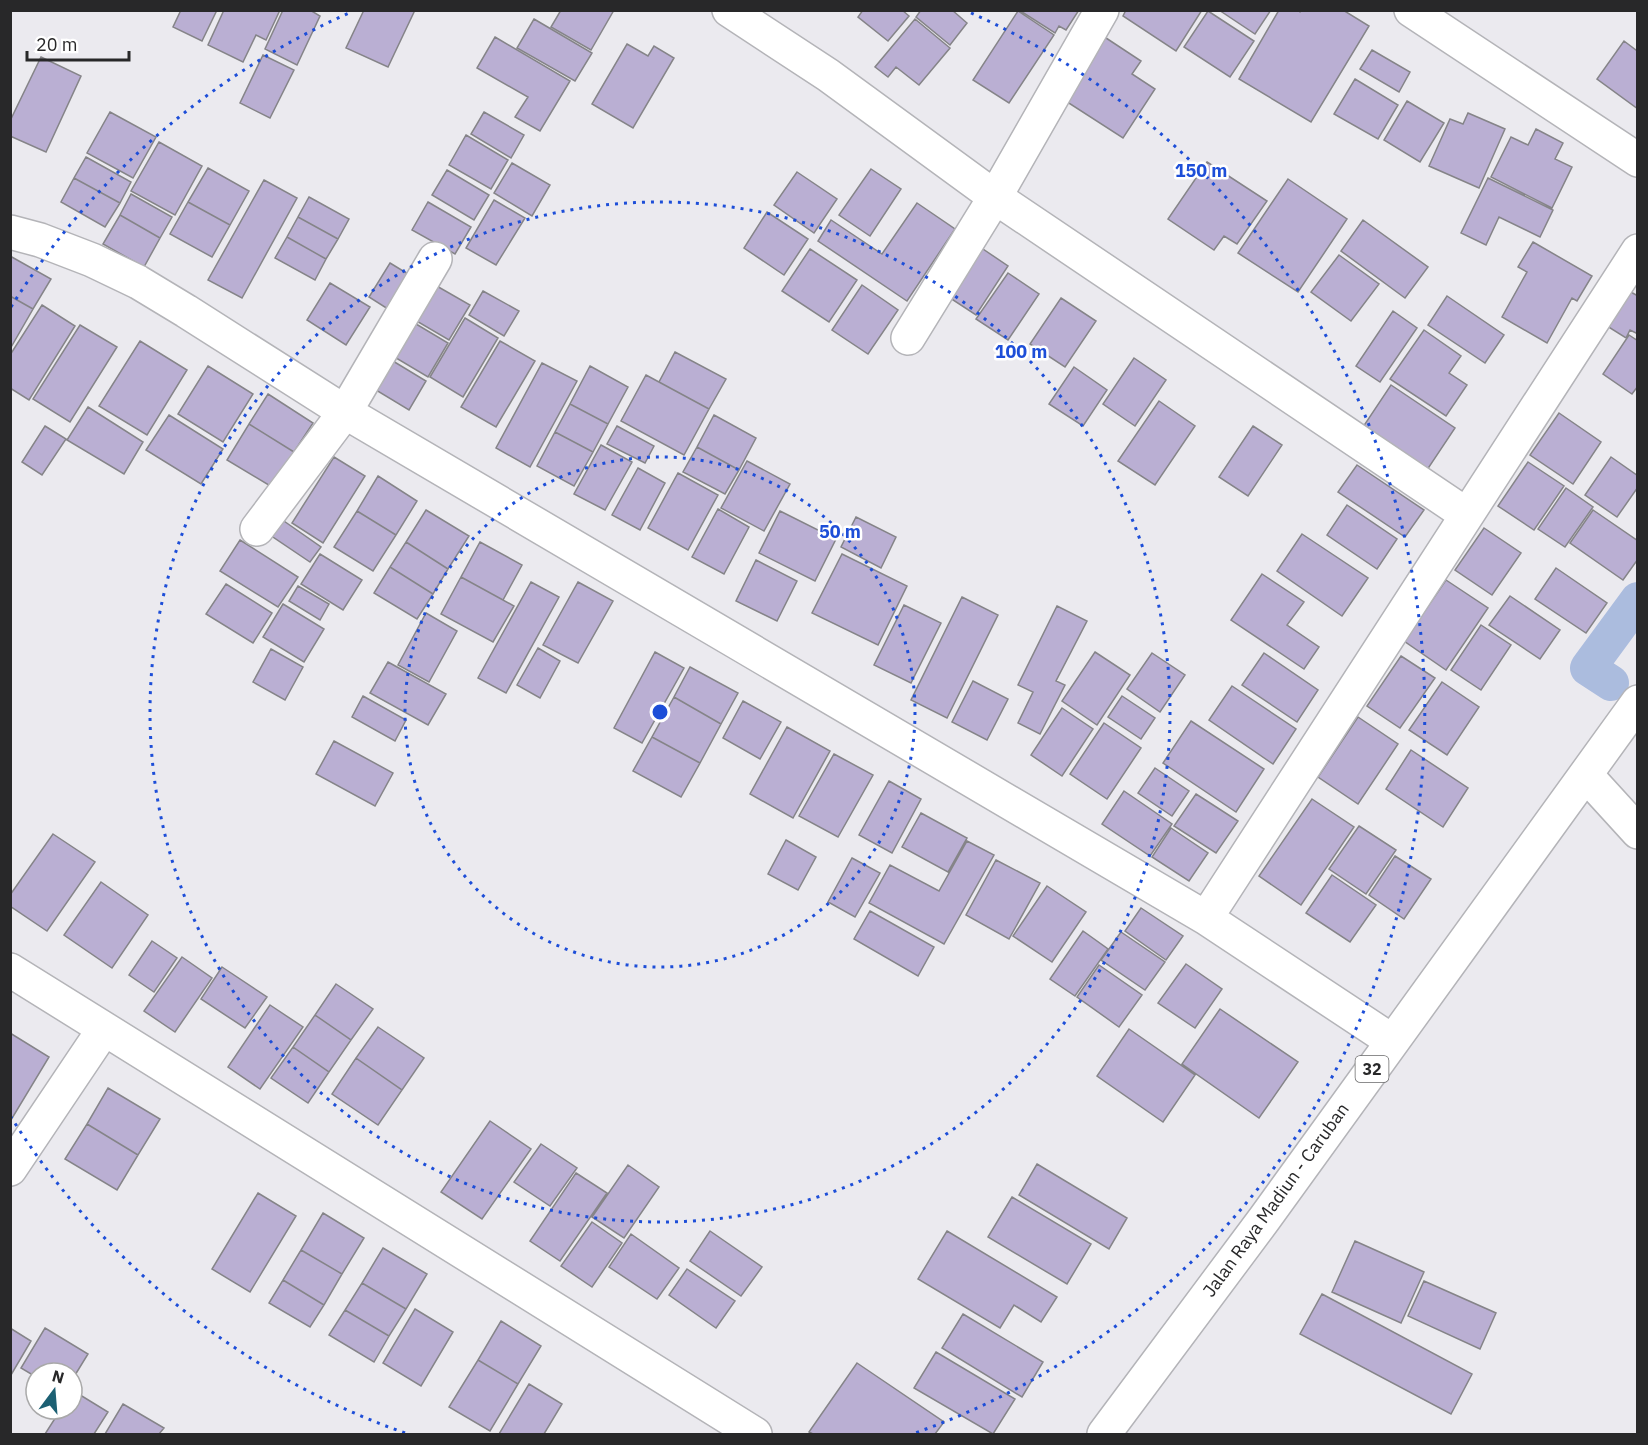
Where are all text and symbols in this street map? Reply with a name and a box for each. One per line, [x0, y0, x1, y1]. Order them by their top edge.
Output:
scale bar [27, 24, 129, 62]
text: 20 m [36, 33, 78, 56]
text: 150 m [1175, 159, 1227, 182]
text: 100 m [995, 340, 1047, 363]
text: 50 m [819, 520, 861, 543]
centre of rings [650, 702, 670, 722]
road number: 32 [1356, 1056, 1388, 1082]
street label: Jalan Raya Madiun - Caruban [1197, 1098, 1354, 1301]
north arrow [24, 1361, 84, 1421]
text: N [50, 1365, 66, 1388]

